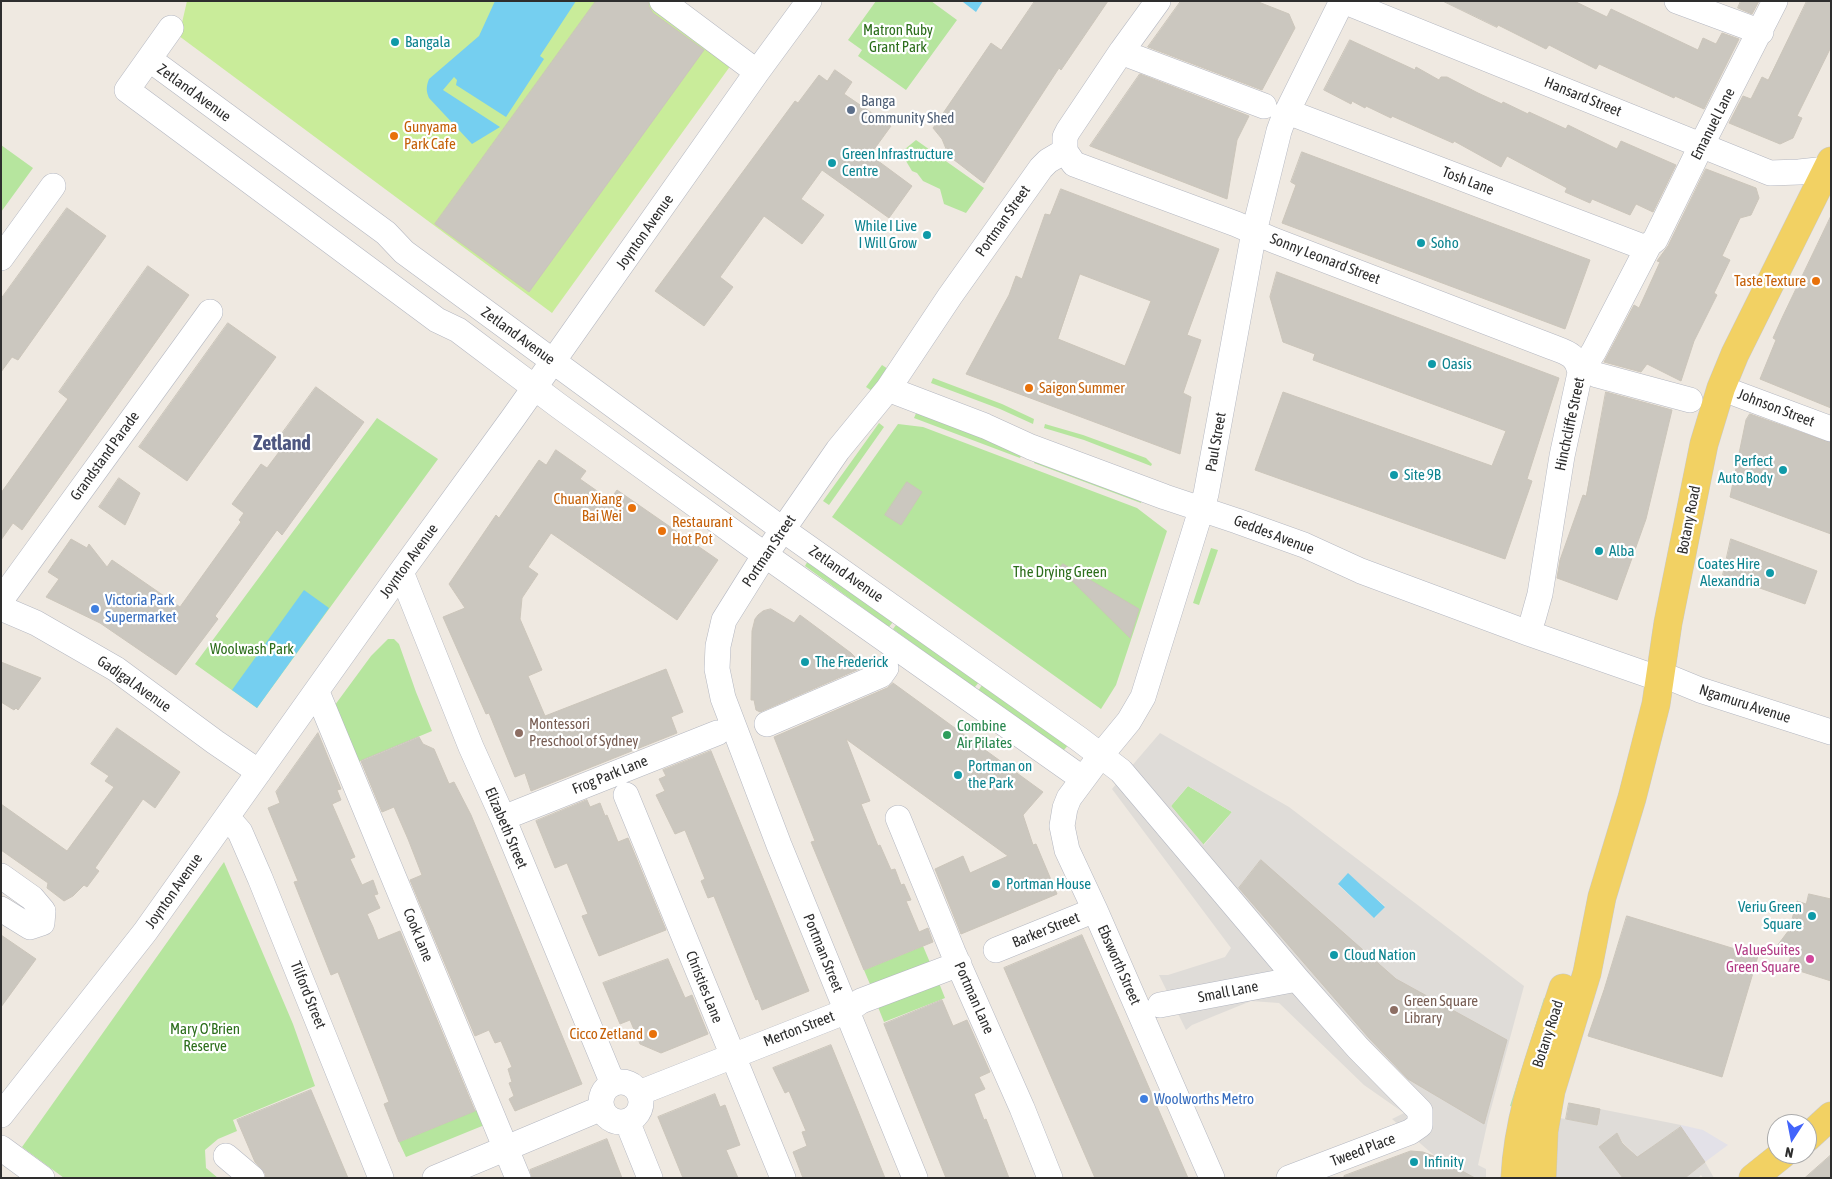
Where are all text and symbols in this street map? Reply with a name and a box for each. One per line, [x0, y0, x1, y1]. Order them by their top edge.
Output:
park label: Matron Ruby Grant Park [863, 21, 933, 56]
place label: Bangala [405, 33, 450, 51]
marker: Bangala [389, 36, 401, 48]
street label: Zetland Avenue [154, 60, 234, 126]
street label: Hansard Street [1542, 73, 1624, 121]
street label: Emanuel Lane [1687, 85, 1739, 163]
place label: Banga Community Shed [861, 92, 954, 127]
marker: Banga Community Shed [845, 104, 857, 116]
place label: Gunyama Park Cafe [404, 118, 457, 153]
marker: Gunyama Park Cafe [388, 130, 400, 142]
place label: Green Infrastructure Centre [842, 145, 953, 180]
marker: Green Infrastructure Centre [826, 157, 838, 169]
street label: Tosh Lane [1439, 163, 1497, 199]
street label: Portman Street [972, 182, 1034, 260]
street label: Joynton Avenue [613, 191, 677, 273]
place label: While I Live I Will Grow [855, 217, 917, 252]
marker: While I Live I Will Grow [921, 229, 933, 241]
street label: Sonny Leonard Street [1267, 230, 1383, 288]
place label: Soho [1431, 234, 1459, 252]
marker: Soho [1415, 237, 1427, 249]
place label: Taste Texture [1734, 272, 1806, 290]
marker: Taste Texture [1810, 275, 1822, 287]
street label: Zetland Avenue [478, 303, 558, 369]
place label: Oasis [1442, 355, 1472, 373]
marker: Oasis [1426, 358, 1438, 370]
street label: Hinchcliffe Street [1551, 376, 1589, 472]
place label: Saigon Summer [1039, 379, 1125, 397]
marker: Saigon Summer [1023, 382, 1035, 394]
street label: Johnson Street [1735, 385, 1817, 431]
street label: Grandstand Parade [67, 408, 143, 504]
street label: Paul Street [1202, 411, 1230, 473]
district label: Zetland [253, 432, 311, 456]
place label: Perfect Auto Body [1718, 452, 1773, 487]
marker: Perfect Auto Body [1777, 464, 1789, 476]
place label: Site 9B [1404, 466, 1441, 484]
marker: Site 9B [1388, 469, 1400, 481]
street label: Botany Road [1674, 484, 1704, 556]
place label: Chuan Xiang Bai Wei [554, 490, 622, 525]
marker: Chuan Xiang Bai Wei [626, 502, 638, 514]
street label: Geddes Avenue [1231, 511, 1317, 559]
street label: Portman Street [738, 512, 800, 590]
place label: Restaurant Hot Pot [672, 513, 733, 548]
street label: Joynton Avenue [376, 520, 442, 602]
marker: Restaurant Hot Pot [656, 525, 668, 537]
street label: Zetland Avenue [805, 542, 887, 606]
place label: Alba [1609, 542, 1634, 560]
marker: Alba [1593, 545, 1605, 557]
place label: Coates Hire Alexandria [1697, 555, 1760, 590]
park label: The Drying Green [1013, 563, 1107, 581]
marker: Coates Hire Alexandria [1764, 567, 1776, 579]
place label: Victoria Park Supermarket [105, 591, 177, 626]
marker: Victoria Park Supermarket [89, 603, 101, 615]
park label: Woolwash Park [210, 640, 294, 658]
street label: Gadigal Avenue [94, 652, 174, 716]
place label: The Frederick [815, 653, 888, 671]
marker: The Frederick [799, 656, 811, 668]
street label: Ngamuru Avenue [1697, 681, 1793, 727]
place label: Montessori Preschool of Sydney [529, 715, 638, 750]
place label: Combine Air Pilates [957, 717, 1012, 752]
marker: Montessori Preschool of Sydney [513, 727, 525, 739]
marker: Combine Air Pilates [941, 729, 953, 741]
street label: Frog Park Lane [570, 752, 650, 798]
place label: Portman on the Park [968, 757, 1032, 792]
marker: Portman on the Park [952, 769, 964, 781]
street label: Elizabeth Street [481, 785, 531, 871]
street label: Joynton Avenue [142, 850, 206, 932]
place label: Portman House [1006, 875, 1091, 893]
marker: Portman House [990, 878, 1002, 890]
place label: Veriu Green Square [1738, 898, 1802, 933]
street label: Cook Lane [399, 905, 437, 965]
street label: Barker Street [1010, 908, 1082, 952]
marker: Veriu Green Square [1806, 910, 1818, 922]
street label: Portman Street [799, 911, 847, 995]
street label: Ebsworth Street [1093, 922, 1145, 1008]
place label: ValueSuites Green Square [1726, 941, 1800, 976]
place label: Cloud Nation [1344, 946, 1416, 964]
street label: Christies Lane [681, 948, 727, 1026]
marker: Cloud Nation [1328, 949, 1340, 961]
marker: ValueSuites Green Square [1804, 953, 1816, 965]
street label: Tilford Street [286, 959, 330, 1031]
street label: Portman Lane [950, 959, 998, 1037]
street label: Small Lane [1196, 977, 1260, 1007]
place label: Green Square Library [1404, 992, 1478, 1027]
street label: Botany Road [1529, 998, 1567, 1070]
marker: Green Square Library [1388, 1004, 1400, 1016]
street label: Merton Street [761, 1007, 837, 1051]
park label: Mary O'Brien Reserve [170, 1020, 240, 1055]
place label: Cicco Zetland [569, 1025, 643, 1043]
marker: Cicco Zetland [647, 1028, 659, 1040]
place label: Woolworths Metro [1154, 1090, 1254, 1108]
marker: Woolworths Metro [1138, 1093, 1150, 1105]
north arrow [1767, 1114, 1817, 1164]
street label: Tweed Place [1328, 1129, 1398, 1171]
text: N [1784, 1144, 1795, 1161]
place label: Infinity [1424, 1153, 1464, 1171]
marker: Infinity [1408, 1156, 1420, 1168]

